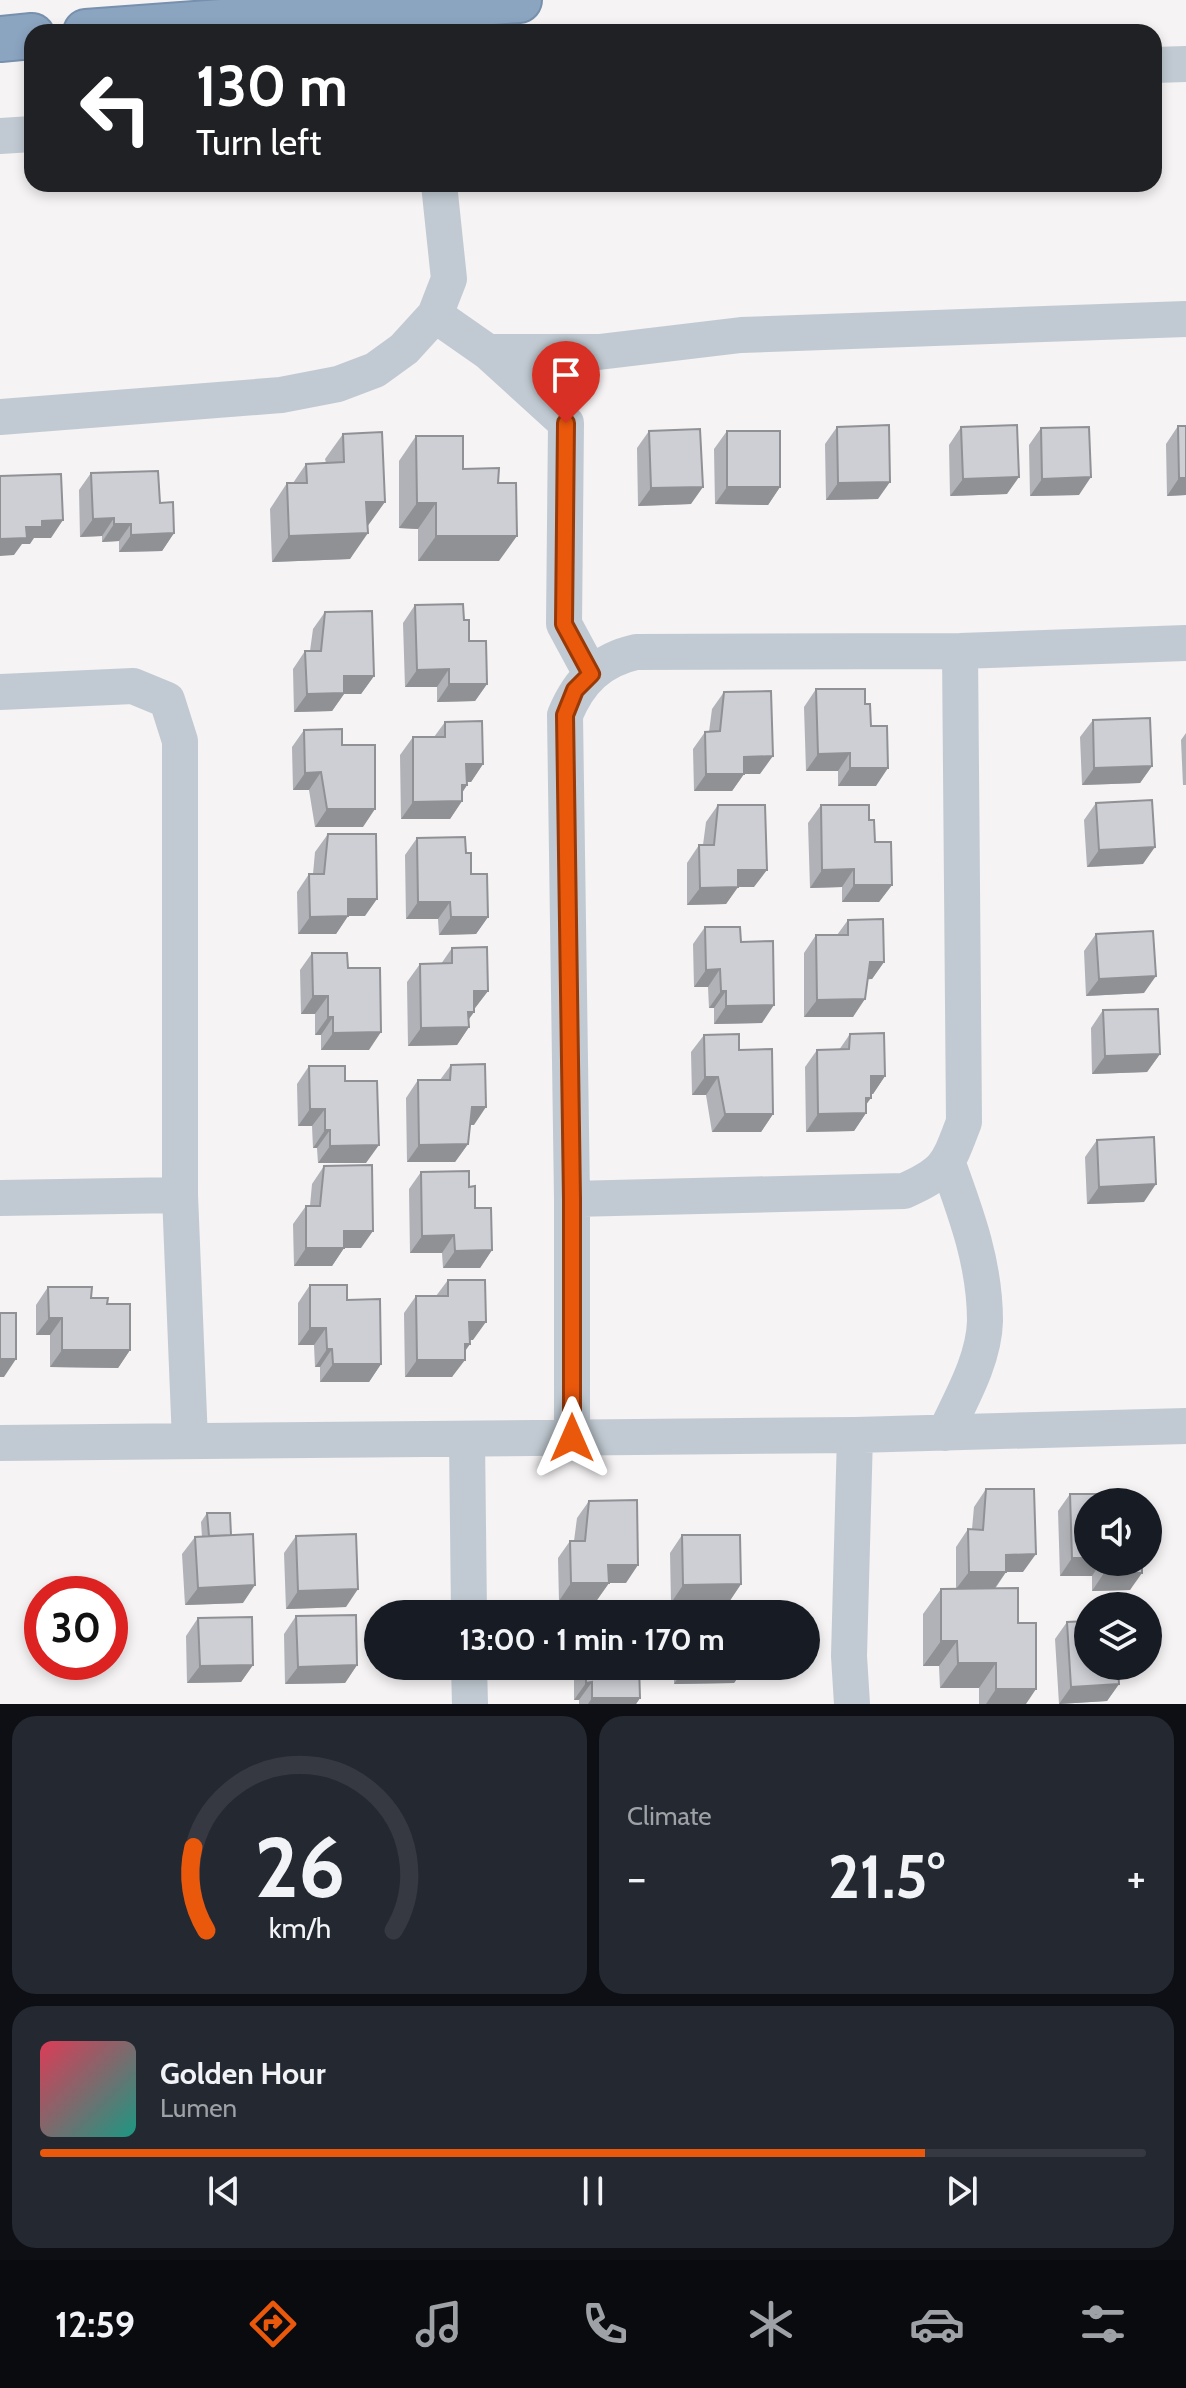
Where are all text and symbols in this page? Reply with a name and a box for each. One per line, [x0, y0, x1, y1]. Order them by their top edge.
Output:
text: 130 m [196, 52, 348, 120]
icon: left [64, 56, 168, 160]
text: Turn left [196, 120, 321, 164]
pin [532, 341, 600, 423]
icon: arrive [544, 353, 588, 397]
position arrow [530, 1396, 614, 1480]
map controls [1074, 1488, 1162, 1680]
button: sound [1074, 1488, 1162, 1576]
speed limit sign: 30 [24, 1576, 128, 1680]
button: layers [1074, 1592, 1162, 1680]
text: 13:00 · 1 min · 170 m [460, 1621, 724, 1658]
text: Climate [627, 1800, 712, 1832]
text: 26 [254, 1817, 345, 1918]
text: 21.5° [828, 1840, 945, 1913]
text: − [627, 1851, 646, 1904]
text: + [1127, 1851, 1146, 1904]
text: km/h [268, 1910, 331, 1945]
text: Golden Hour [160, 2055, 326, 2092]
text: Lumen [160, 2092, 237, 2124]
icon: previous [202, 2169, 246, 2213]
icon: pause [571, 2169, 615, 2213]
icon: next [940, 2169, 984, 2213]
icon: directions [245, 2296, 301, 2352]
icon: music [411, 2296, 467, 2352]
icon: phone [577, 2296, 633, 2352]
icon: climate [743, 2296, 799, 2352]
icon: car [909, 2296, 965, 2352]
icon: filters [1075, 2296, 1131, 2352]
text: 12:59 [55, 2302, 135, 2346]

